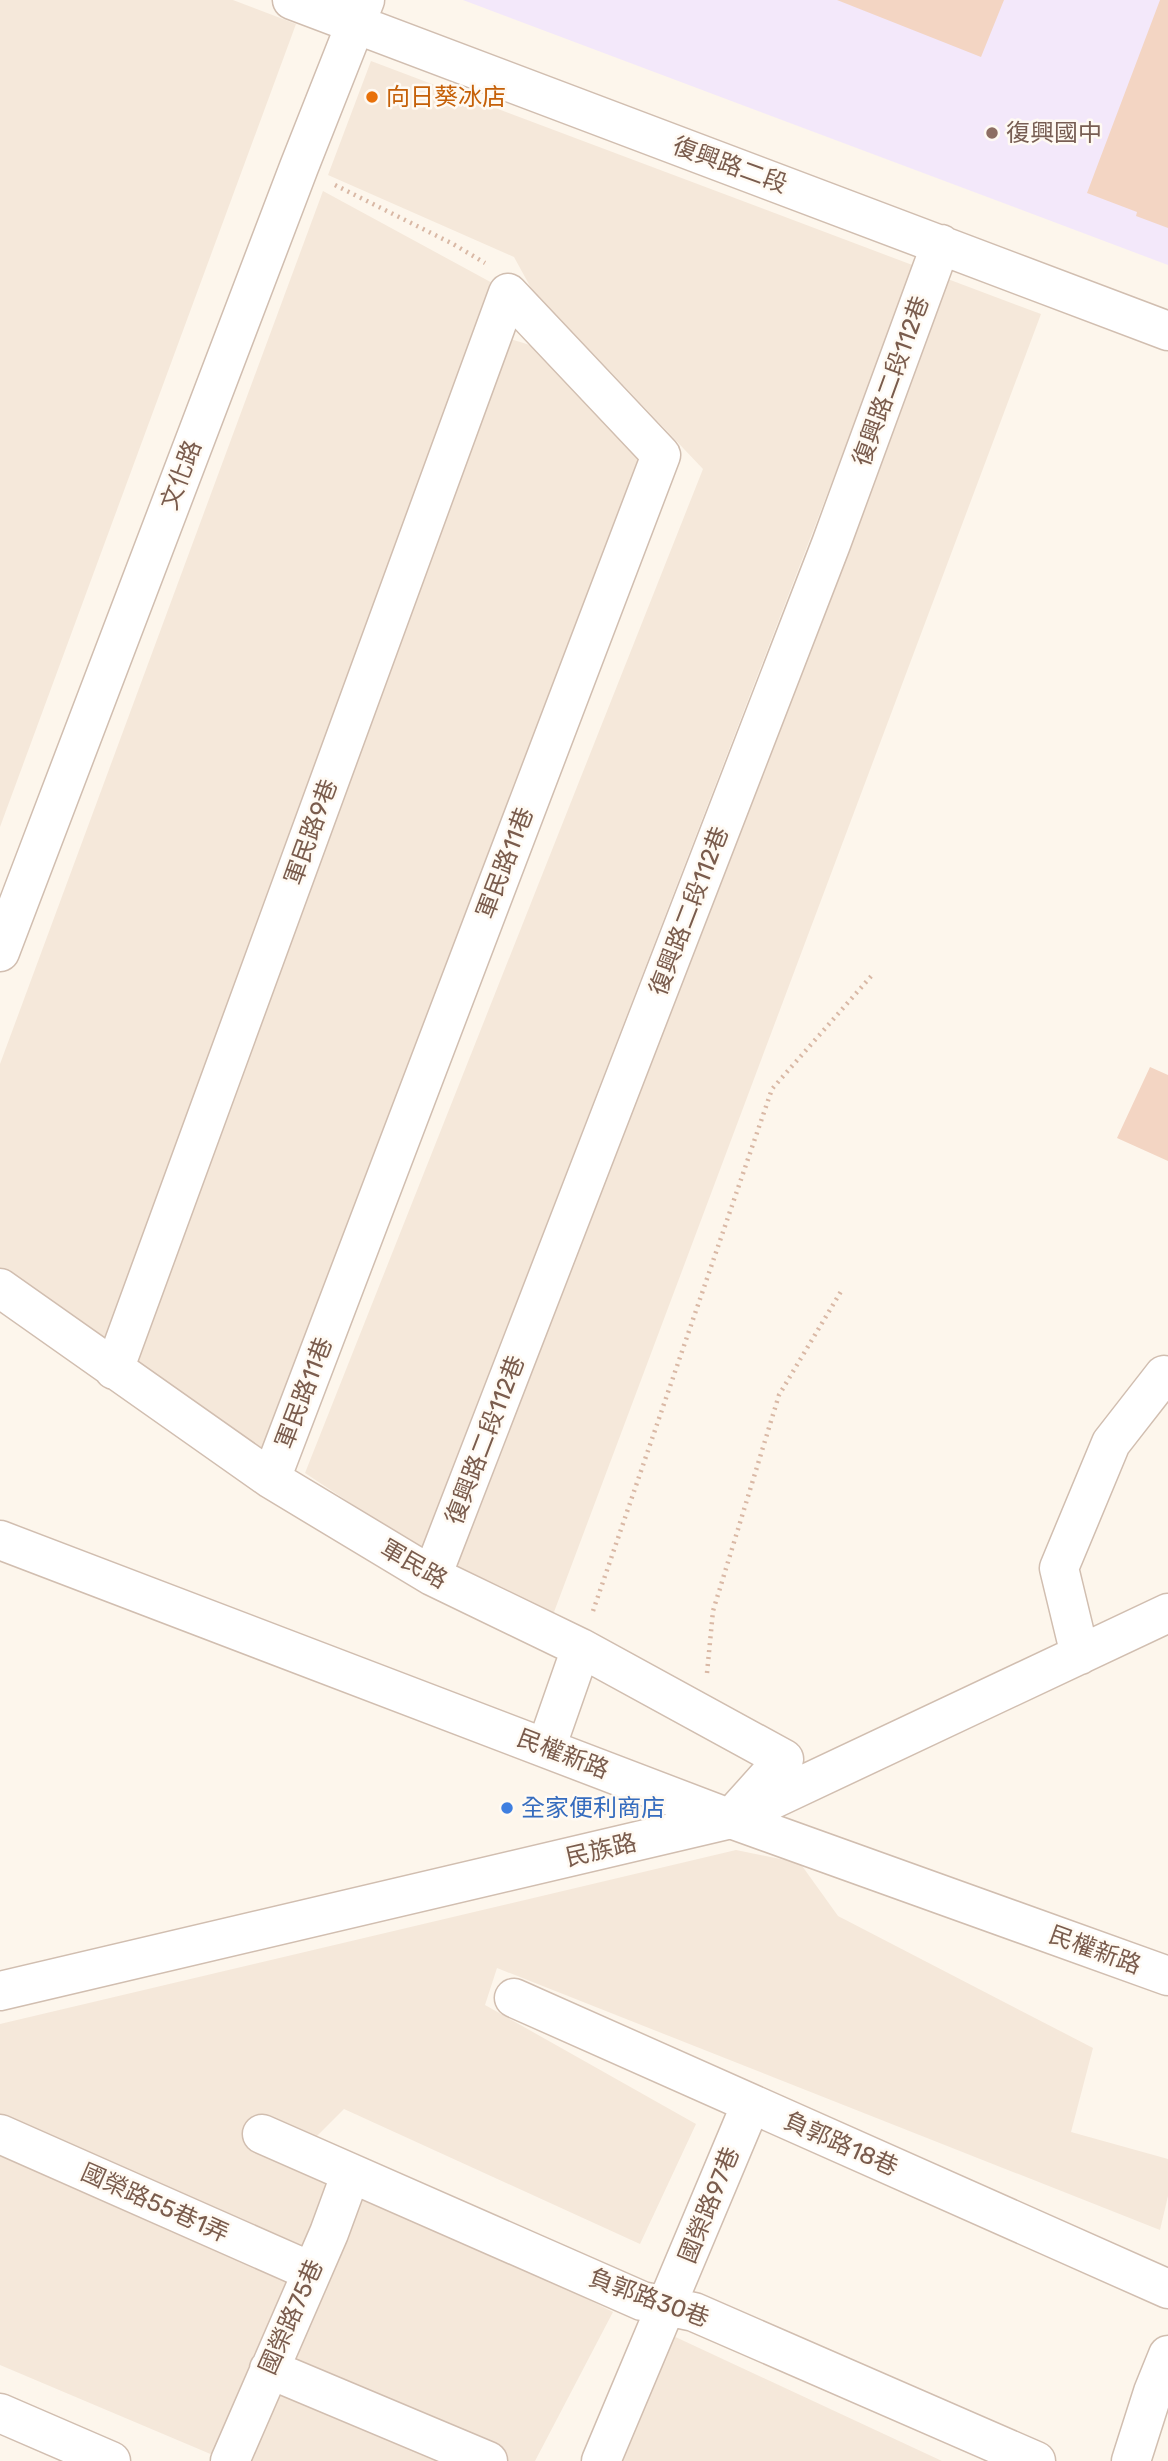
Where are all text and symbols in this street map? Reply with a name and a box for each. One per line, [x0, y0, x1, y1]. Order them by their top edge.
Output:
place label: 向日葵冰店 [386, 83, 506, 111]
marker: 向日葵冰店 [364, 89, 380, 105]
place label: 復興國中 [1006, 119, 1102, 147]
marker: 復興國中 [984, 125, 1000, 141]
street label: 復興路二段 [669, 131, 791, 199]
street label: 復興路二段112巷 [847, 292, 935, 470]
street label: 文化路 [155, 436, 207, 514]
street label: 軍民路9巷 [279, 775, 343, 889]
street label: 軍民路11巷 [471, 804, 539, 922]
street label: 復興路二段112巷 [644, 823, 734, 999]
street label: 軍民路11巷 [270, 1334, 338, 1452]
street label: 復興路二段112巷 [440, 1352, 530, 1528]
street label: 軍民路 [376, 1534, 452, 1594]
street label: 民權新路 [513, 1724, 613, 1784]
place label: 全家便利商店 [521, 1794, 665, 1822]
marker: 全家便利商店 [499, 1800, 515, 1816]
street label: 民族路 [563, 1828, 639, 1872]
street label: 民權新路 [1045, 1920, 1145, 1980]
street label: 負郭路18巷 [780, 2106, 902, 2182]
street label: 國榮路97巷 [673, 2143, 745, 2267]
street label: 國榮路55巷1弄 [77, 2158, 233, 2248]
street label: 國榮路75巷 [253, 2255, 329, 2379]
street label: 負郭路30巷 [585, 2263, 713, 2333]

